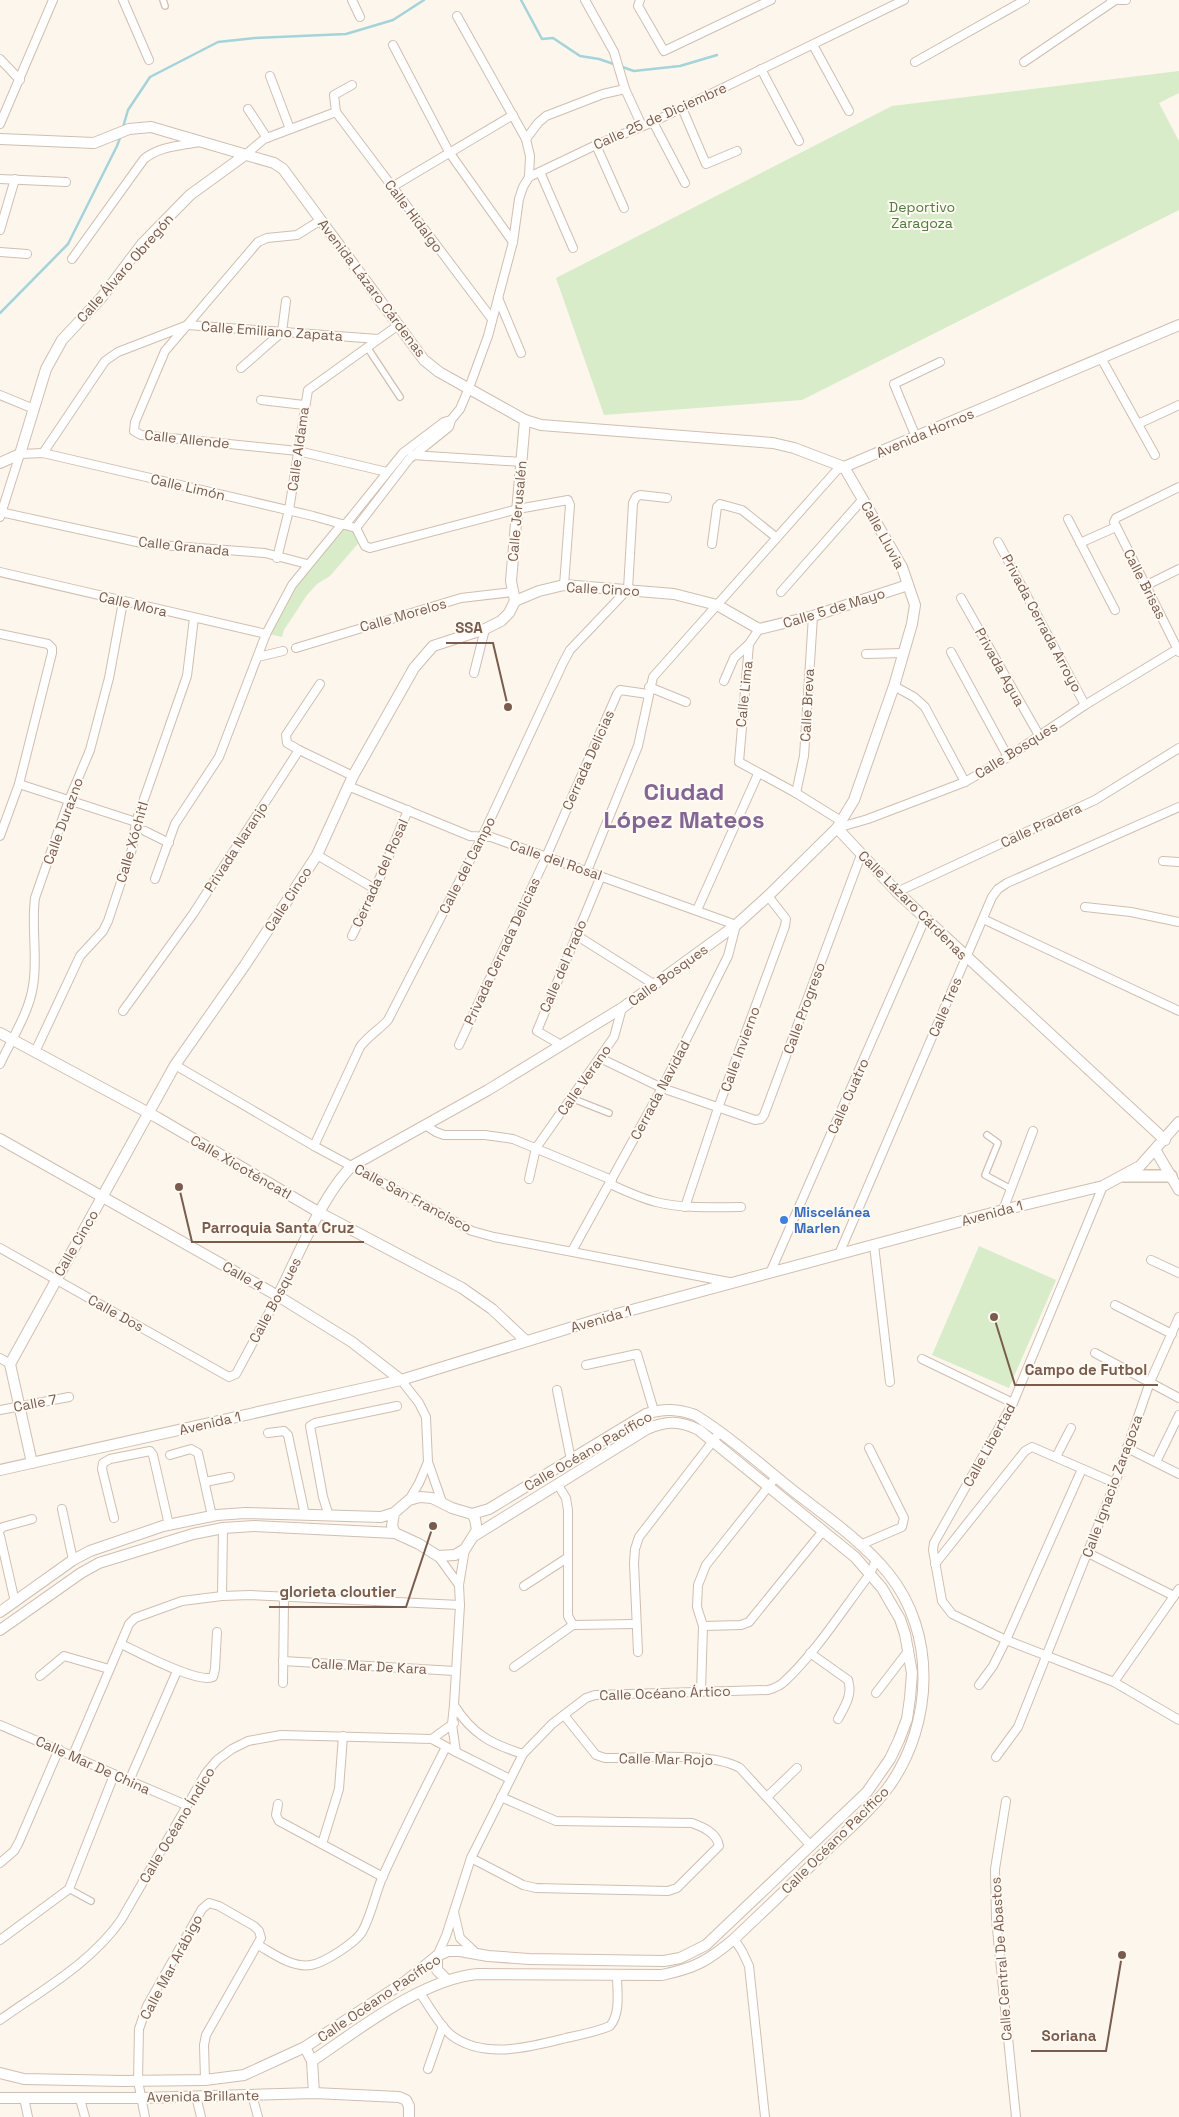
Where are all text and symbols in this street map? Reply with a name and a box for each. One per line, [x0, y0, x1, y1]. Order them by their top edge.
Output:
street label: Calle 25 de Diciembre [590, 78, 730, 154]
street label: Calle Hidalgo [381, 176, 447, 256]
park label: Deportivo Zaragoza [889, 198, 955, 232]
street label: Calle Álvaro Obregón [73, 210, 177, 326]
street label: Avenida Lázaro Cárdenas [314, 215, 430, 361]
street label: Calle Emiliano Zapata [201, 317, 343, 345]
street label: Avenida Hornos [873, 404, 977, 462]
street label: Calle Aldama [283, 406, 313, 492]
street label: Calle Allende [144, 426, 230, 452]
street label: Calle Jerusalén [504, 460, 530, 562]
street label: Calle Limón [149, 470, 227, 504]
street label: Calle Lluvia [857, 498, 909, 572]
street label: Calle Granada [137, 532, 231, 560]
street label: Calle Brisas [1120, 546, 1170, 622]
street label: Privada Cerrada Arroyo [998, 551, 1086, 695]
street label: Calle Cinco [566, 578, 640, 600]
street label: Calle 5 de Mayo [781, 584, 887, 632]
street label: Calle Mora [97, 587, 169, 621]
street label: Calle Morelos [358, 594, 448, 636]
callout: SSA [446, 613, 493, 643]
text: SSA [455, 618, 483, 637]
street label: Privada Agua [971, 624, 1029, 710]
street label: Calle Lima [732, 660, 756, 728]
street label: Calle Breva [796, 668, 818, 742]
street label: Cerrada Delicias [558, 707, 618, 813]
street label: Calle Bosques [971, 717, 1061, 783]
street label: Calle Durazno [39, 775, 87, 867]
district label: Ciudad López Mateos [604, 776, 765, 835]
street label: Privada Naranjo [200, 798, 272, 896]
street label: Calle Pradera [998, 798, 1084, 852]
street label: Calle Xóchitl [112, 799, 152, 885]
street label: Calle del Campo [435, 813, 499, 917]
street label: Cerrada del Rosal [348, 816, 412, 930]
street label: Calle del Rosal [507, 836, 605, 884]
street label: Calle Lázaro Cárdenas [855, 847, 971, 963]
street label: Calle Cinco [260, 863, 316, 935]
street label: Privada Cerrada Delicias [460, 874, 544, 1028]
street label: Calle del Prado [535, 917, 591, 1015]
street label: Calle Bosques [625, 940, 711, 1010]
street label: Calle Progreso [779, 960, 829, 1056]
street label: Calle Tres [924, 974, 966, 1040]
street label: Calle Invierno [716, 1004, 764, 1094]
street label: Cerrada Navidad [626, 1037, 694, 1143]
street label: Calle Verano [553, 1041, 615, 1119]
street label: Calle Cuatro [823, 1055, 873, 1137]
street label: Calle Xicoténcatl [187, 1131, 295, 1203]
street label: Calle San Francisco [351, 1160, 475, 1236]
street label: Avenida 1 [959, 1196, 1025, 1230]
place label: Miscelánea Marlen [794, 1203, 870, 1237]
street label: Calle Cinco [50, 1207, 102, 1279]
callout: Parroquia Santa Cruz [192, 1212, 364, 1242]
marker: Miscelánea Marlen [778, 1214, 790, 1226]
text: Parroquia Santa Cruz [202, 1218, 354, 1237]
street label: Calle Bosques [245, 1254, 305, 1346]
street label: Calle 4 [219, 1257, 267, 1295]
street label: Calle Dos [85, 1290, 147, 1336]
street label: Avenida 1 [568, 1302, 634, 1336]
callout: Campo de Futbol [1015, 1355, 1158, 1385]
text: Campo de Futbol [1025, 1360, 1147, 1379]
street label: Calle 7 [12, 1390, 58, 1416]
street label: Calle Libertad [959, 1400, 1019, 1490]
street label: Avenida 1 [177, 1407, 243, 1439]
street label: Calle Océano Pacífico [521, 1407, 655, 1495]
street label: Calle Ignacio Zaragoza [1078, 1412, 1146, 1560]
callout: glorieta cloutier [269, 1577, 406, 1607]
text: glorieta cloutier [279, 1582, 397, 1601]
street label: Calle Mar De Kara [311, 1654, 427, 1678]
street label: Calle Océano Ártico [599, 1682, 731, 1704]
street label: Calle Mar De China [33, 1732, 153, 1798]
street label: Calle Mar Rojo [619, 1749, 713, 1769]
street label: Calle Océano Índico [135, 1764, 219, 1886]
street label: Calle Océano Pacífico [777, 1782, 893, 1898]
street label: Calle Central De Abastos [986, 1876, 1016, 2042]
street label: Calle Mar Arábigo [136, 1911, 206, 2023]
street label: Calle Océano Pacífico [314, 1950, 444, 2046]
callout: Soriana [1031, 2021, 1106, 2051]
text: Soriana [1042, 2026, 1097, 2045]
street label: Avenida Brillante [147, 2086, 259, 2106]

